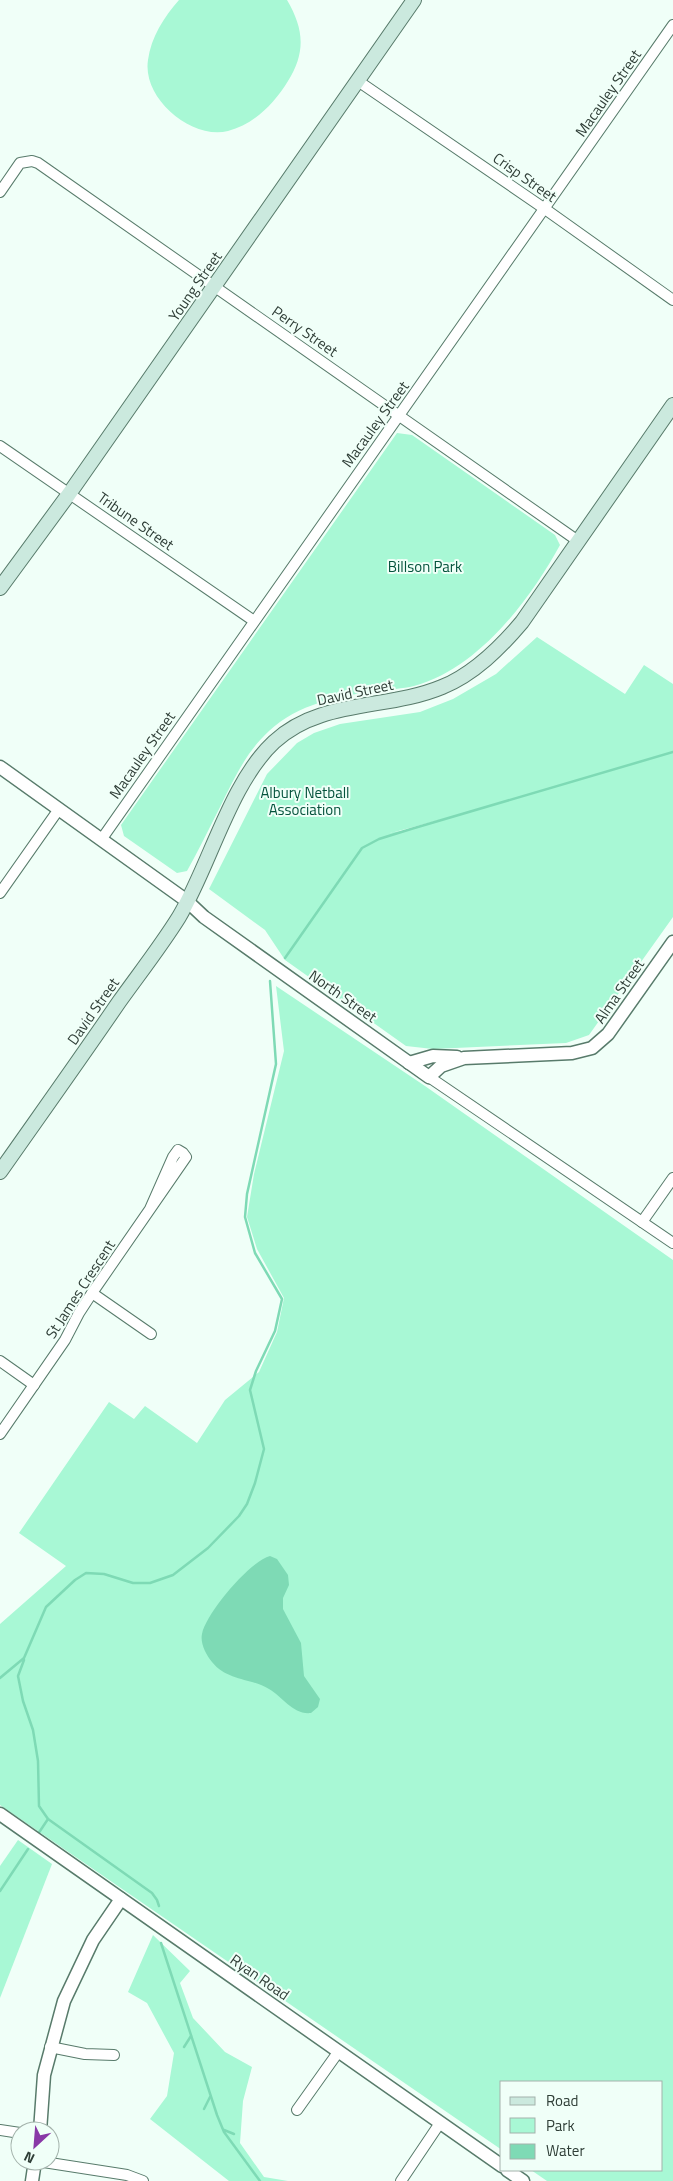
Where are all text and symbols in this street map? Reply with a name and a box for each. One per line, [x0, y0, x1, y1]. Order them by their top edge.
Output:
street label: Macauley Street [569, 44, 647, 141]
street label: Crisp Street [488, 147, 562, 208]
street label: Young Street [162, 246, 228, 326]
street label: Perry Street [267, 300, 343, 363]
street label: Macauley Street [336, 375, 415, 472]
street label: Tribune Street [93, 486, 179, 556]
park label: Billson Park [388, 555, 462, 578]
street label: David Street [315, 673, 396, 711]
street label: Macauley Street [103, 706, 181, 803]
park label: Albury Netball Association [260, 781, 350, 821]
street label: Alma Street [588, 953, 650, 1028]
street label: North Street [304, 964, 382, 1028]
street label: David Street [61, 972, 125, 1049]
street label: St James Crescent [39, 1234, 121, 1343]
street label: Ryan Road [226, 1948, 294, 2006]
legend [500, 2081, 663, 2171]
text: Road [546, 2089, 578, 2112]
text: Park [546, 2114, 575, 2137]
north arrow [10, 2121, 60, 2171]
text: Water [546, 2139, 585, 2162]
text: N [20, 2147, 38, 2170]

